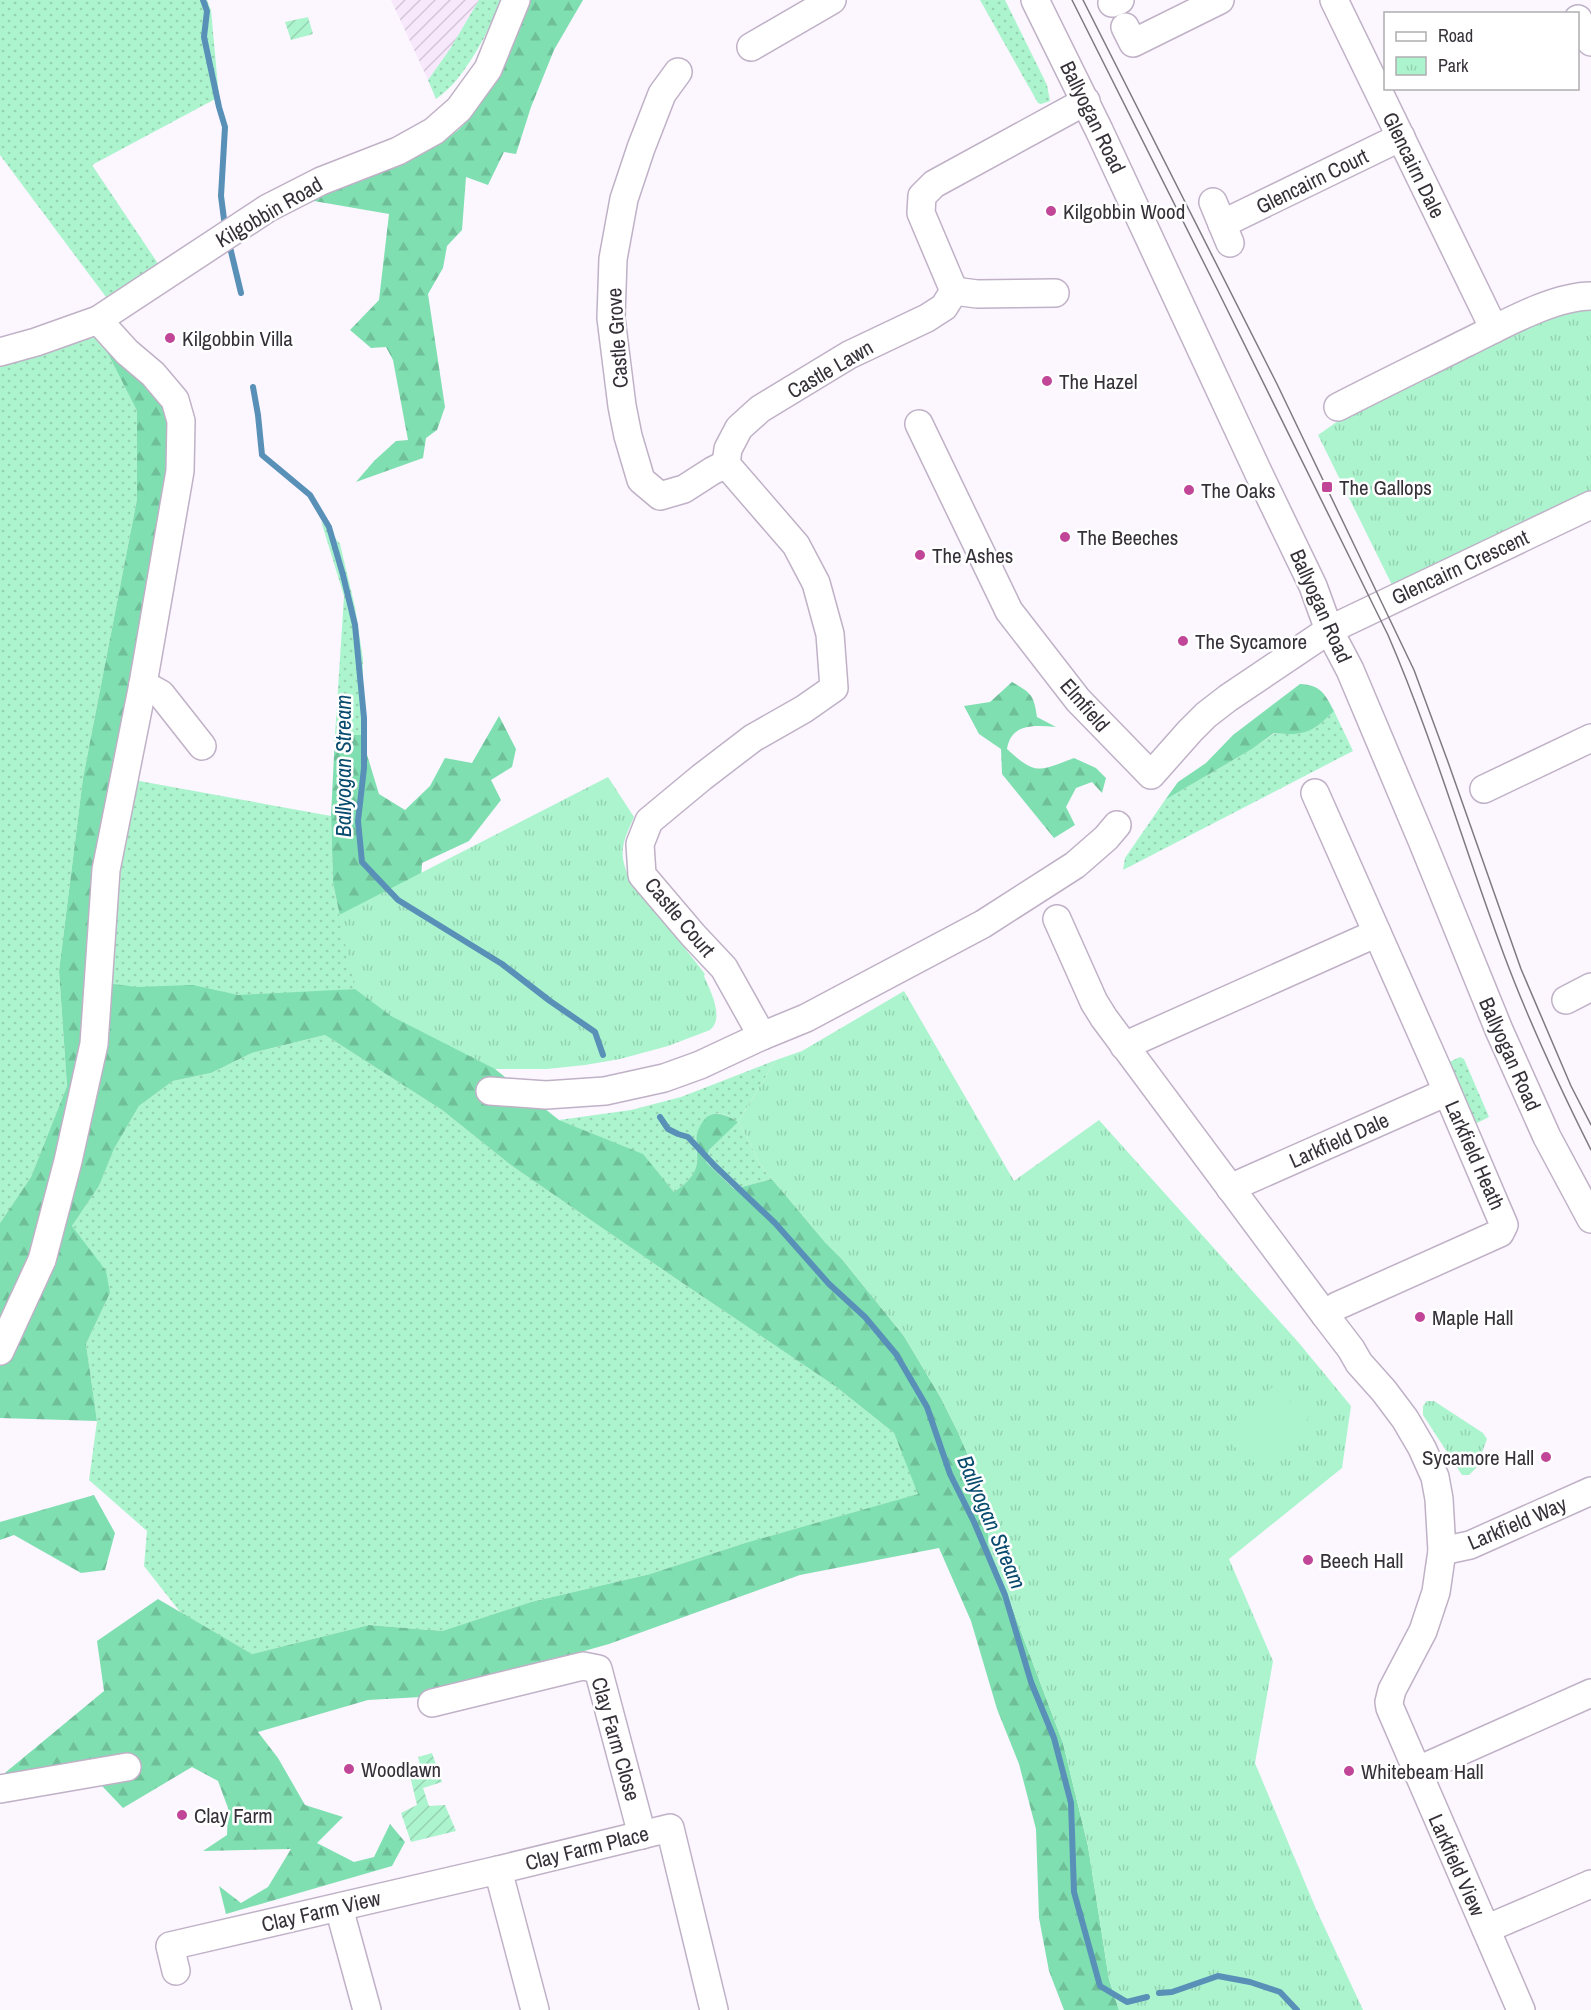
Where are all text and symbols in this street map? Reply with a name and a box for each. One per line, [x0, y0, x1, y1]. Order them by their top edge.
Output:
legend [1384, 12, 1579, 90]
text: Road [1438, 23, 1473, 48]
text: Park [1438, 53, 1469, 78]
street label: Ballyogan Road [1053, 56, 1133, 178]
street label: Glencairn Dale [1376, 107, 1452, 223]
street label: Glencairn Court [1251, 141, 1373, 221]
street label: Kilgobbin Road [210, 170, 328, 254]
place label: Kilgobbin Wood [1063, 197, 1185, 226]
marker: Kilgobbin Wood [1044, 204, 1058, 218]
street label: Castle Grove [599, 287, 635, 389]
place label: Kilgobbin Villa [182, 324, 293, 353]
marker: Kilgobbin Villa [163, 331, 177, 345]
street label: Castle Lawn [782, 333, 878, 405]
place label: The Hazel [1059, 367, 1137, 396]
marker: The Hazel [1040, 374, 1054, 388]
place label: The Gallops [1339, 473, 1432, 502]
place label: The Oaks [1201, 476, 1276, 505]
marker: The Gallops [1320, 480, 1334, 494]
marker: The Oaks [1182, 483, 1196, 497]
street label: Glencairn Crescent [1387, 522, 1534, 611]
place label: The Beeches [1077, 523, 1178, 552]
marker: The Beeches [1058, 530, 1072, 544]
place label: The Ashes [932, 541, 1013, 570]
street label: Ballyogan Road [1283, 545, 1359, 667]
marker: The Ashes [913, 548, 927, 562]
place label: The Sycamore [1195, 627, 1307, 656]
marker: The Sycamore [1176, 634, 1190, 648]
street label: Elmfield [1054, 672, 1116, 738]
water label: Ballyogan Stream [328, 695, 358, 837]
street label: Castle Court [638, 871, 722, 963]
street label: Ballyogan Road [1472, 993, 1548, 1115]
street label: Larkfield Heath [1438, 1096, 1512, 1214]
street label: Larkfield Dale [1285, 1105, 1393, 1175]
place label: Maple Hall [1432, 1303, 1513, 1332]
marker: Maple Hall [1413, 1310, 1427, 1324]
place label: Sycamore Hall [1422, 1443, 1534, 1472]
marker: Sycamore Hall [1539, 1450, 1553, 1464]
water label: Ballyogan Stream [950, 1451, 1034, 1593]
street label: Larkfield Way [1463, 1489, 1571, 1557]
place label: Beech Hall [1320, 1546, 1403, 1575]
marker: Beech Hall [1301, 1553, 1315, 1567]
street label: Clay Farm Close [585, 1674, 647, 1804]
place label: Woodlawn [361, 1755, 441, 1784]
place label: Whitebeam Hall [1361, 1757, 1484, 1786]
marker: Woodlawn [342, 1762, 356, 1776]
marker: Whitebeam Hall [1342, 1764, 1356, 1778]
place label: Clay Farm [194, 1801, 273, 1830]
marker: Clay Farm [175, 1808, 189, 1822]
street label: Larkfield View [1422, 1809, 1493, 1921]
street label: Clay Farm Place [522, 1819, 652, 1877]
street label: Clay Farm View [259, 1883, 384, 1939]

